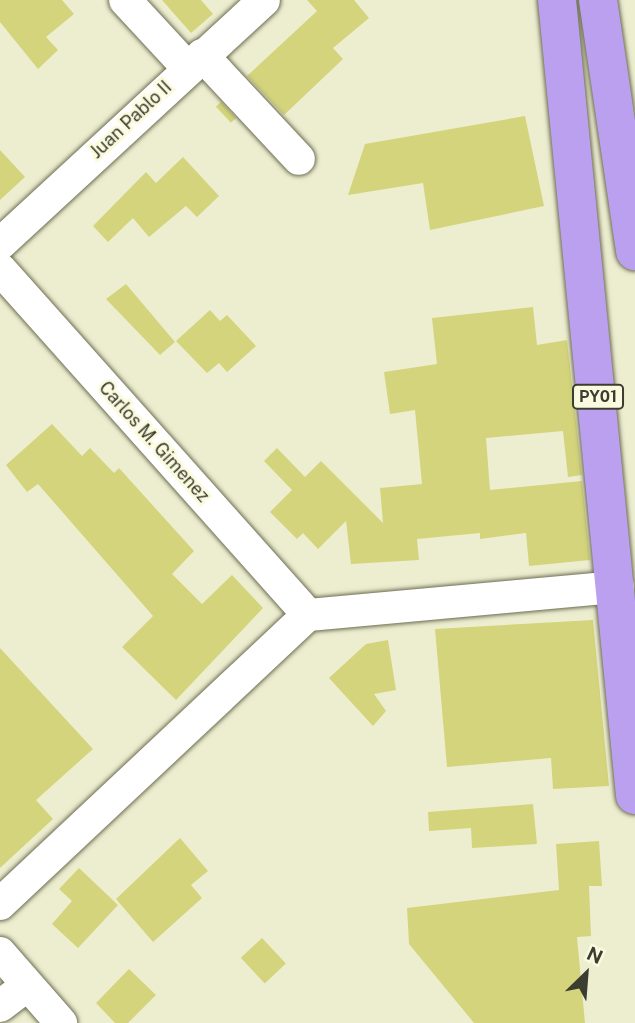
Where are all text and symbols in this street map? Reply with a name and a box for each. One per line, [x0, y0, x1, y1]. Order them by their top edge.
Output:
street label: Juan Pablo II [86, 77, 176, 163]
street label: Carlos M. Gimenez [94, 377, 214, 507]
road number: PY01 [572, 384, 624, 410]
north arrow [551, 939, 621, 1009]
text: N [583, 942, 606, 968]

